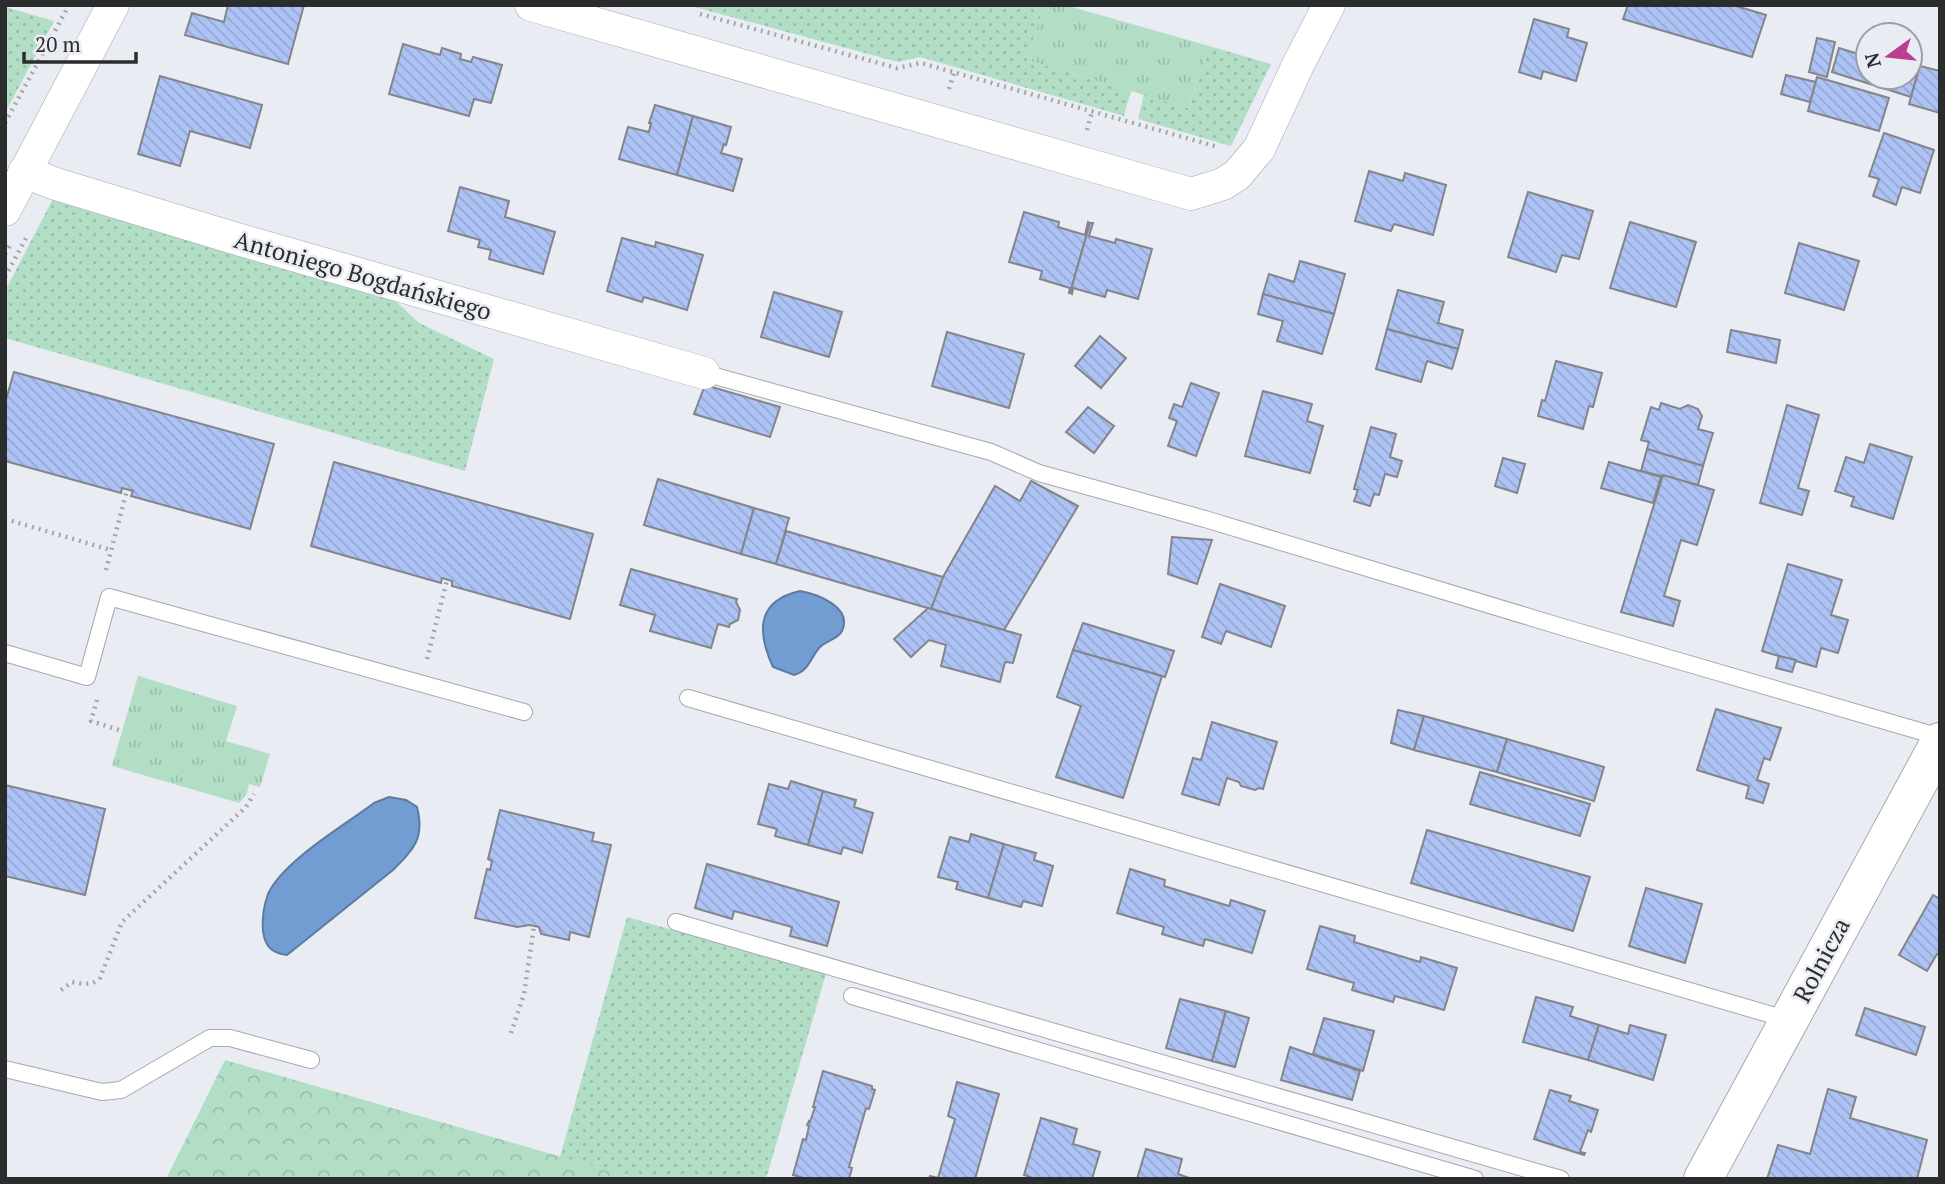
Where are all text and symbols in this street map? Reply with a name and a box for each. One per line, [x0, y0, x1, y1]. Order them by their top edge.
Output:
scale bar [24, 21, 136, 65]
north arrow [1854, 21, 1924, 91]
text: 20 m [35, 30, 81, 58]
text: N [1858, 50, 1886, 71]
street label: Antoniego Bogdańskiego [231, 223, 495, 327]
street label: Rolnicza [1785, 912, 1857, 1008]

